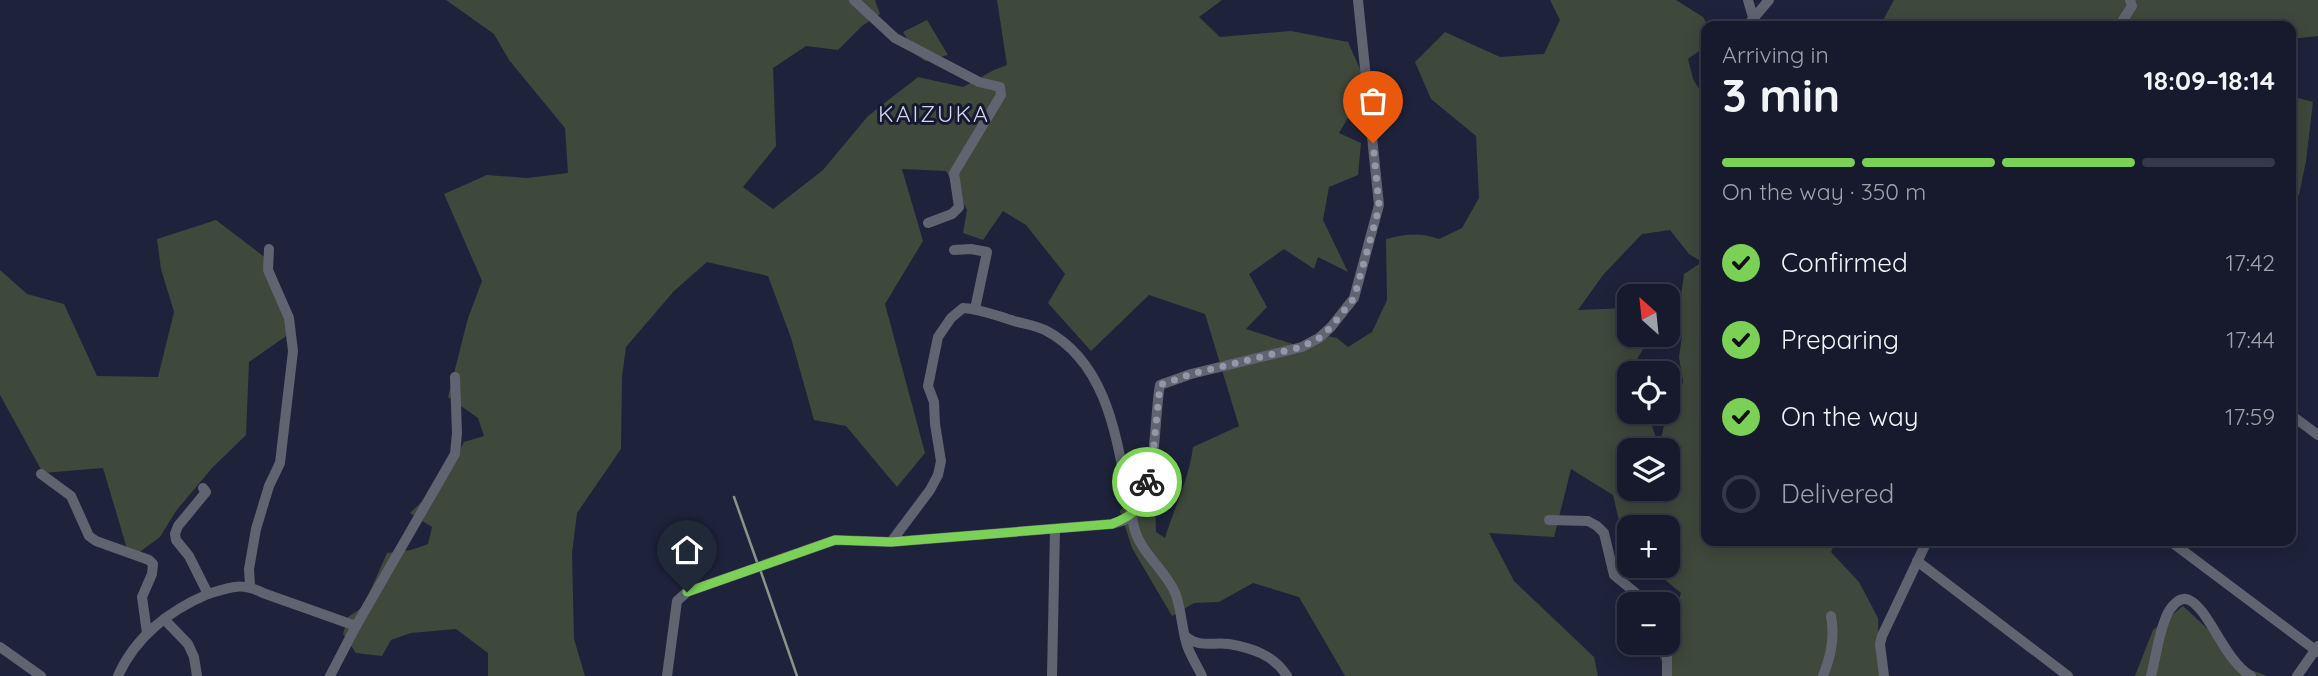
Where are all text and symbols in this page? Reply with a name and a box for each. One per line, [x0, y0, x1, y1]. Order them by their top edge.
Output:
text: Arriving in [1722, 40, 1829, 69]
text: 18:09–18:14 [2144, 64, 2275, 97]
text: 3 min [1722, 66, 1840, 124]
pin [1343, 71, 1403, 143]
icon: bag [1354, 82, 1392, 120]
district label: KAIZUKA [878, 99, 990, 128]
text: On the way · 350 m [1722, 177, 1926, 206]
icon: check [1722, 244, 1760, 282]
text: Confirmed [1781, 246, 1908, 279]
text: 17:42 [2226, 248, 2275, 277]
north arrow [1617, 284, 1680, 346]
map controls [1617, 284, 1680, 655]
icon: check [1722, 321, 1760, 359]
text: Preparing [1781, 323, 1899, 356]
text: 17:44 [2226, 325, 2275, 354]
button: locate [1617, 361, 1680, 424]
icon: check [1722, 398, 1760, 436]
text: On the way [1781, 400, 1919, 433]
text: 17:59 [2225, 402, 2275, 431]
button: layers [1617, 438, 1680, 501]
courier [1112, 447, 1182, 517]
icon: bike [1128, 463, 1166, 501]
text: Delivered [1781, 477, 1894, 510]
button: + [1617, 515, 1680, 578]
pin [657, 520, 717, 592]
icon: home [668, 531, 706, 569]
button: − [1617, 592, 1680, 655]

